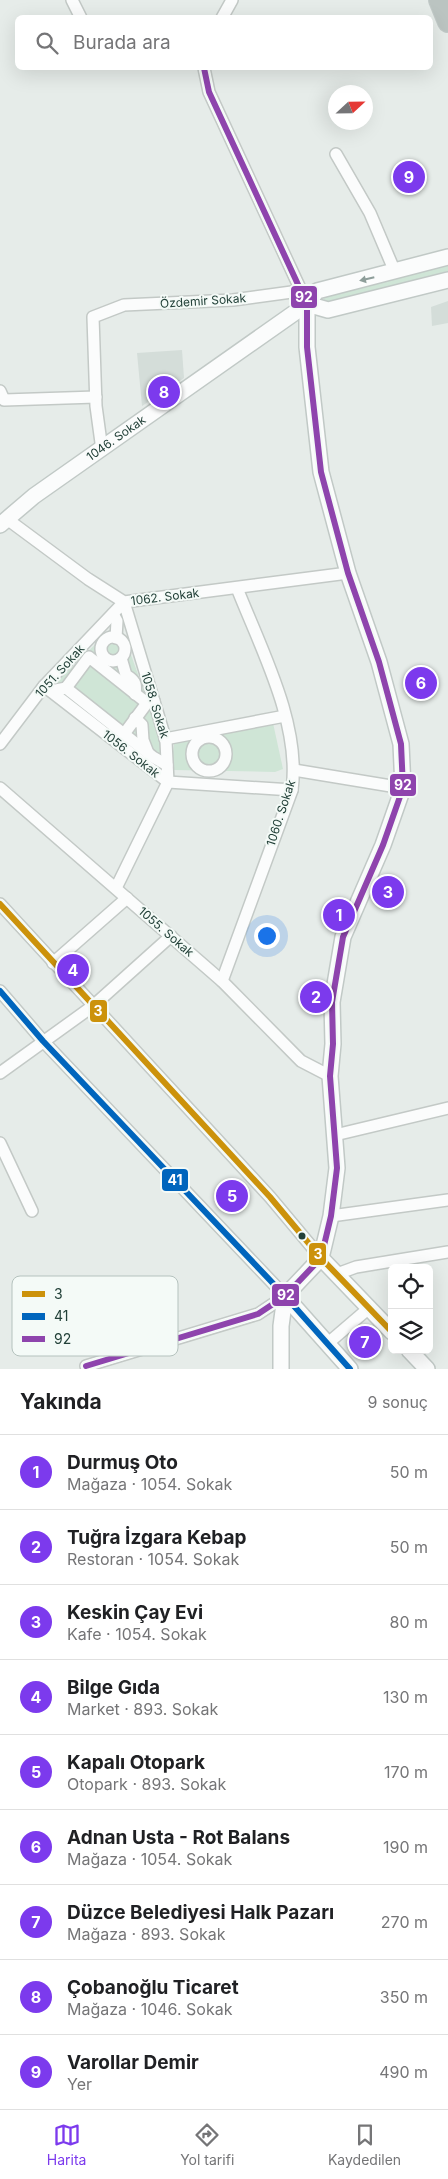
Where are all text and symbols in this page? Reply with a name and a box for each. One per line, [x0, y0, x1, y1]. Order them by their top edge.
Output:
search box [15, 15, 433, 70]
icon: search [33, 29, 61, 57]
text: Burada ara [73, 31, 171, 54]
north arrow [328, 85, 373, 130]
pin: 9 [393, 158, 425, 196]
one-way arrow [360, 275, 375, 283]
line badge: 92 [290, 285, 318, 309]
text: 92 [295, 288, 313, 305]
street label: Özdemir Sokak [159, 290, 247, 311]
pin: 8 [148, 373, 180, 411]
street label: 1046. Sokak [83, 412, 149, 464]
street label: 1062. Sokak [130, 585, 200, 608]
street label: 1051. Sokak [32, 641, 88, 700]
pin: 6 [405, 664, 437, 702]
street label: 1058. Sokak [138, 670, 173, 740]
street label: 1056. Sokak [100, 727, 163, 781]
line badge: 92 [389, 773, 417, 797]
text: 92 [394, 776, 412, 793]
street label: 1060. Sokak [263, 777, 298, 848]
pin: 3 [372, 873, 404, 911]
pin: 1 [323, 896, 355, 934]
street label: 1055. Sokak [136, 904, 197, 960]
your location [254, 923, 280, 949]
pin: 4 [57, 951, 89, 989]
pin: 2 [300, 978, 332, 1016]
line badge: 3 [89, 999, 108, 1023]
text: 3 [93, 1002, 103, 1019]
line badge: 41 [161, 1168, 189, 1192]
text: 41 [168, 1171, 182, 1188]
pin: 5 [216, 1177, 248, 1215]
unlabelled marker [297, 1231, 307, 1241]
line badge: 3 [308, 1242, 327, 1266]
text: 3 [313, 1245, 323, 1262]
map controls [388, 1264, 433, 1354]
button: locate [388, 1264, 433, 1309]
legend [12, 1276, 178, 1356]
line badge: 92 [271, 1283, 300, 1307]
text: 3 [54, 1285, 63, 1302]
text: 92 [277, 1286, 295, 1303]
text: 41 [54, 1307, 68, 1324]
button: layers [388, 1309, 433, 1354]
pin: 7 [349, 1323, 381, 1361]
text: 92 [54, 1330, 71, 1347]
text: Yakında [20, 1389, 102, 1414]
text: 9 sonuç [367, 1392, 428, 1412]
text: Durmuş Oto [67, 1451, 178, 1474]
text: 1 [33, 1462, 39, 1482]
text: 50 m [390, 1462, 428, 1482]
text: Mağaza · 1054. Sokak [67, 1474, 232, 1494]
text: Tuğra İzgara Kebap [67, 1526, 246, 1549]
text: 2 [31, 1537, 41, 1557]
text: 50 m [390, 1537, 428, 1557]
text: Restoran · 1054. Sokak [67, 1549, 239, 1569]
text: Keskin Çay Evi [67, 1601, 203, 1624]
text: 3 [31, 1612, 41, 1632]
text: 80 m [389, 1612, 428, 1632]
text: Kafe · 1054. Sokak [67, 1624, 207, 1644]
text: Bilge Gıda [67, 1676, 160, 1699]
text: 4 [31, 1687, 41, 1707]
text: 130 m [383, 1687, 428, 1707]
text: Market · 893. Sokak [67, 1699, 218, 1719]
text: Kapalı Otopark [67, 1751, 205, 1774]
text: 5 [31, 1762, 41, 1782]
text: 170 m [384, 1762, 428, 1782]
text: Otopark · 893. Sokak [67, 1774, 226, 1794]
text: Adnan Usta - Rot Balans [67, 1826, 290, 1849]
text: 6 [31, 1837, 41, 1857]
text: 190 m [383, 1837, 428, 1857]
text: Mağaza · 1054. Sokak [67, 1849, 232, 1869]
text: Düzce Belediyesi Halk Pazarı [67, 1901, 334, 1924]
text: 7 [31, 1912, 41, 1932]
text: 270 m [381, 1912, 428, 1932]
text: Mağaza · 893. Sokak [67, 1924, 226, 1944]
text: Çobanoğlu Ticaret [67, 1976, 239, 1999]
text: 8 [31, 1987, 41, 2007]
text: 350 m [380, 1987, 428, 2007]
text: Mağaza · 1046. Sokak [67, 1999, 233, 2019]
text: Varollar Demir [67, 2051, 199, 2074]
text: 9 [31, 2062, 41, 2082]
text: 490 m [379, 2062, 428, 2082]
text: Yer [67, 2074, 92, 2094]
tab: Harita [47, 2121, 86, 2168]
tab: Yol tarifi [180, 2121, 234, 2168]
tab: Kaydedilen [328, 2121, 401, 2168]

